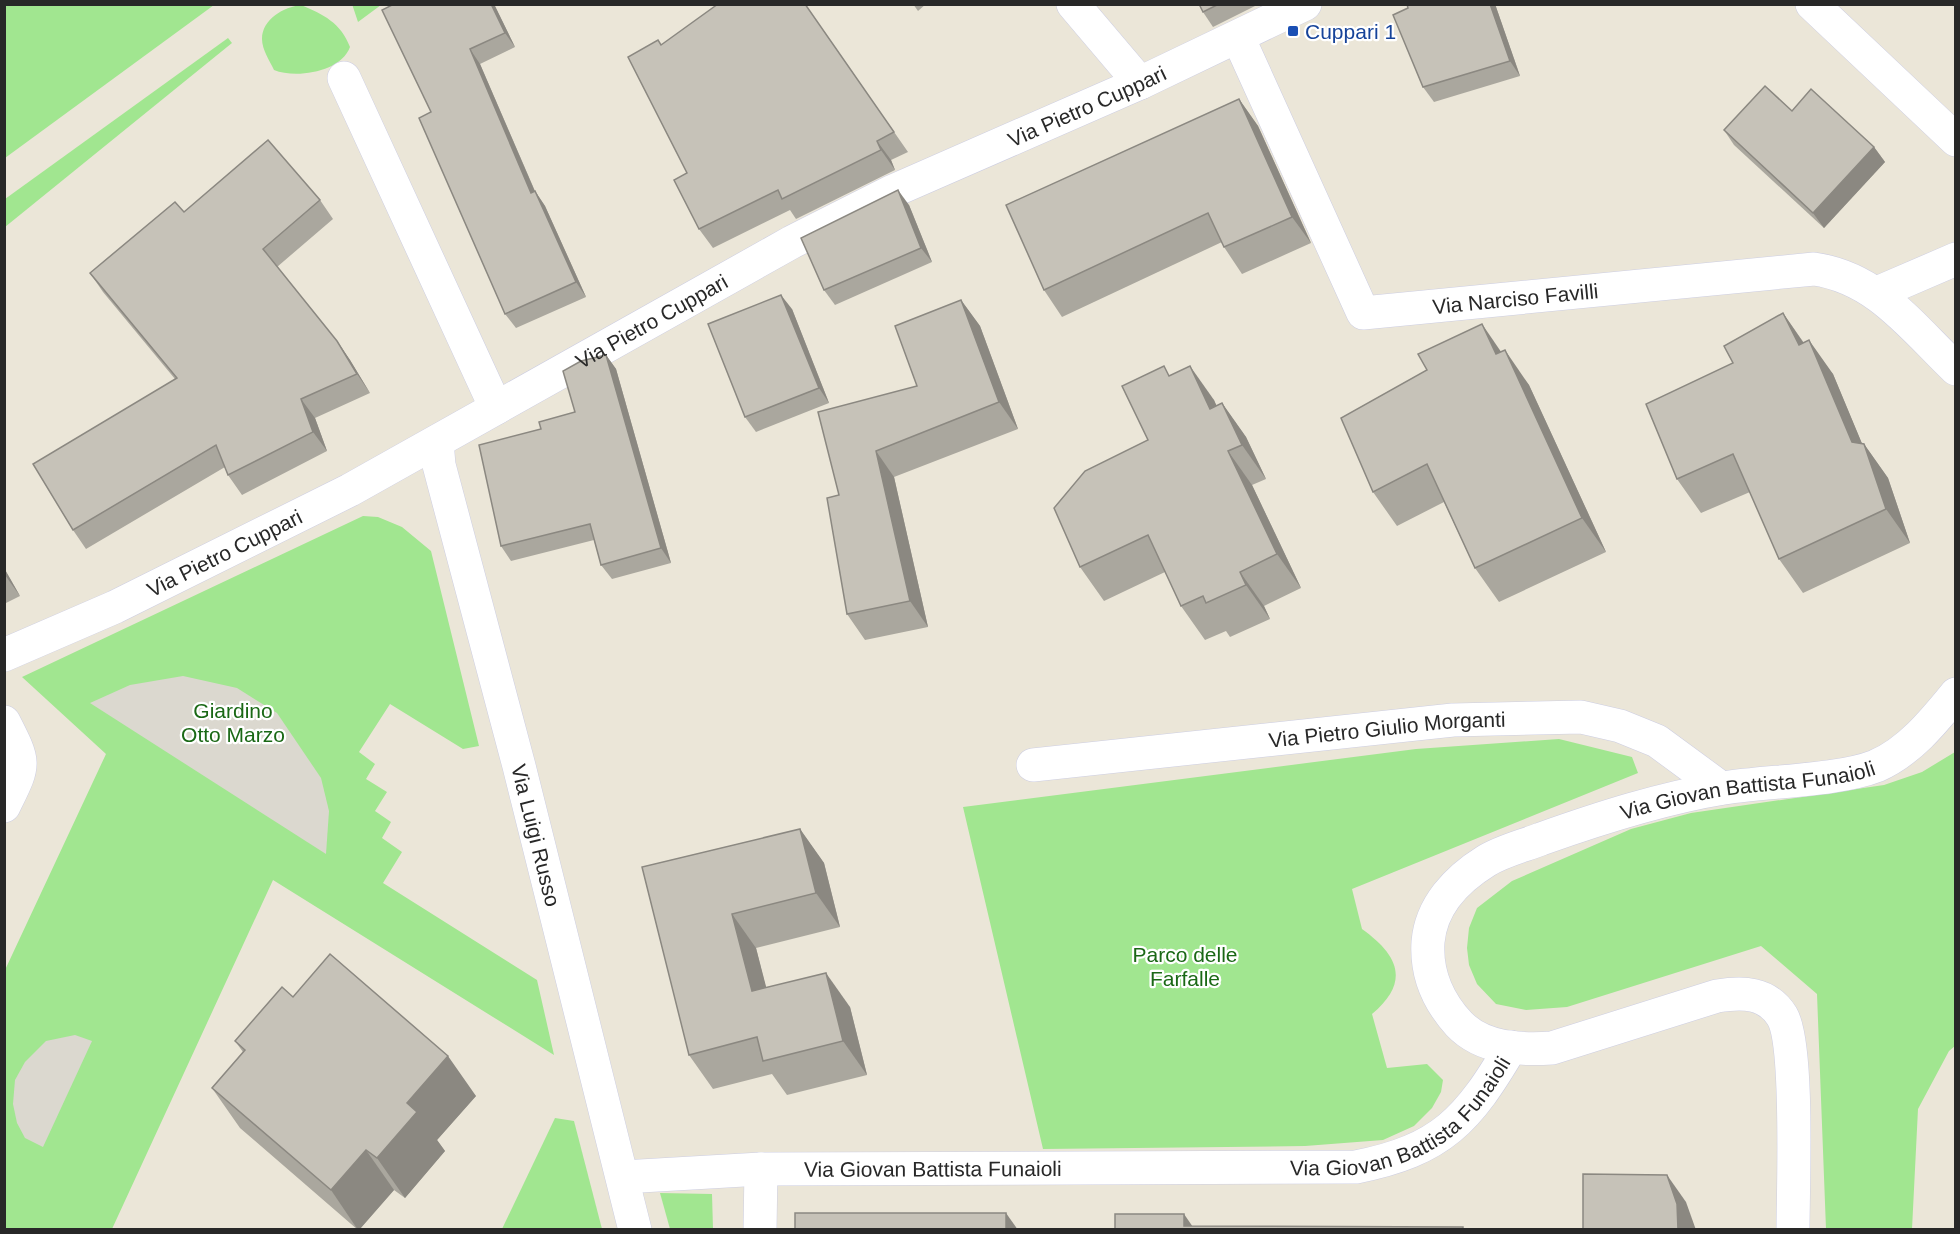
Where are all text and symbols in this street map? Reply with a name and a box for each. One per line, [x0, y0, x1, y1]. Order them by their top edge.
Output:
place label: Cuppari 1 [1305, 20, 1396, 43]
marker: Cuppari 1 [1286, 24, 1300, 38]
street label: Via Pietro Cuppari [1004, 61, 1169, 151]
street label: Via Pietro Cuppari [572, 269, 731, 373]
street label: Via Narciso Favilli [1431, 279, 1599, 318]
street label: Via Pietro Cuppari [143, 504, 306, 601]
park label: Giardino Otto Marzo [181, 699, 285, 746]
street label: Via Pietro Giulio Morganti [1267, 707, 1506, 751]
street label: Via Giovan Battista Funaioli [1617, 756, 1878, 824]
street label: Via Luigi Russo [508, 762, 565, 909]
park label: Parco delle Farfalle [1132, 943, 1238, 990]
street label: Via Giovan Battista Funaioli [1290, 1052, 1514, 1179]
street label: Via Giovan Battista Funaioli [804, 1156, 1062, 1180]

